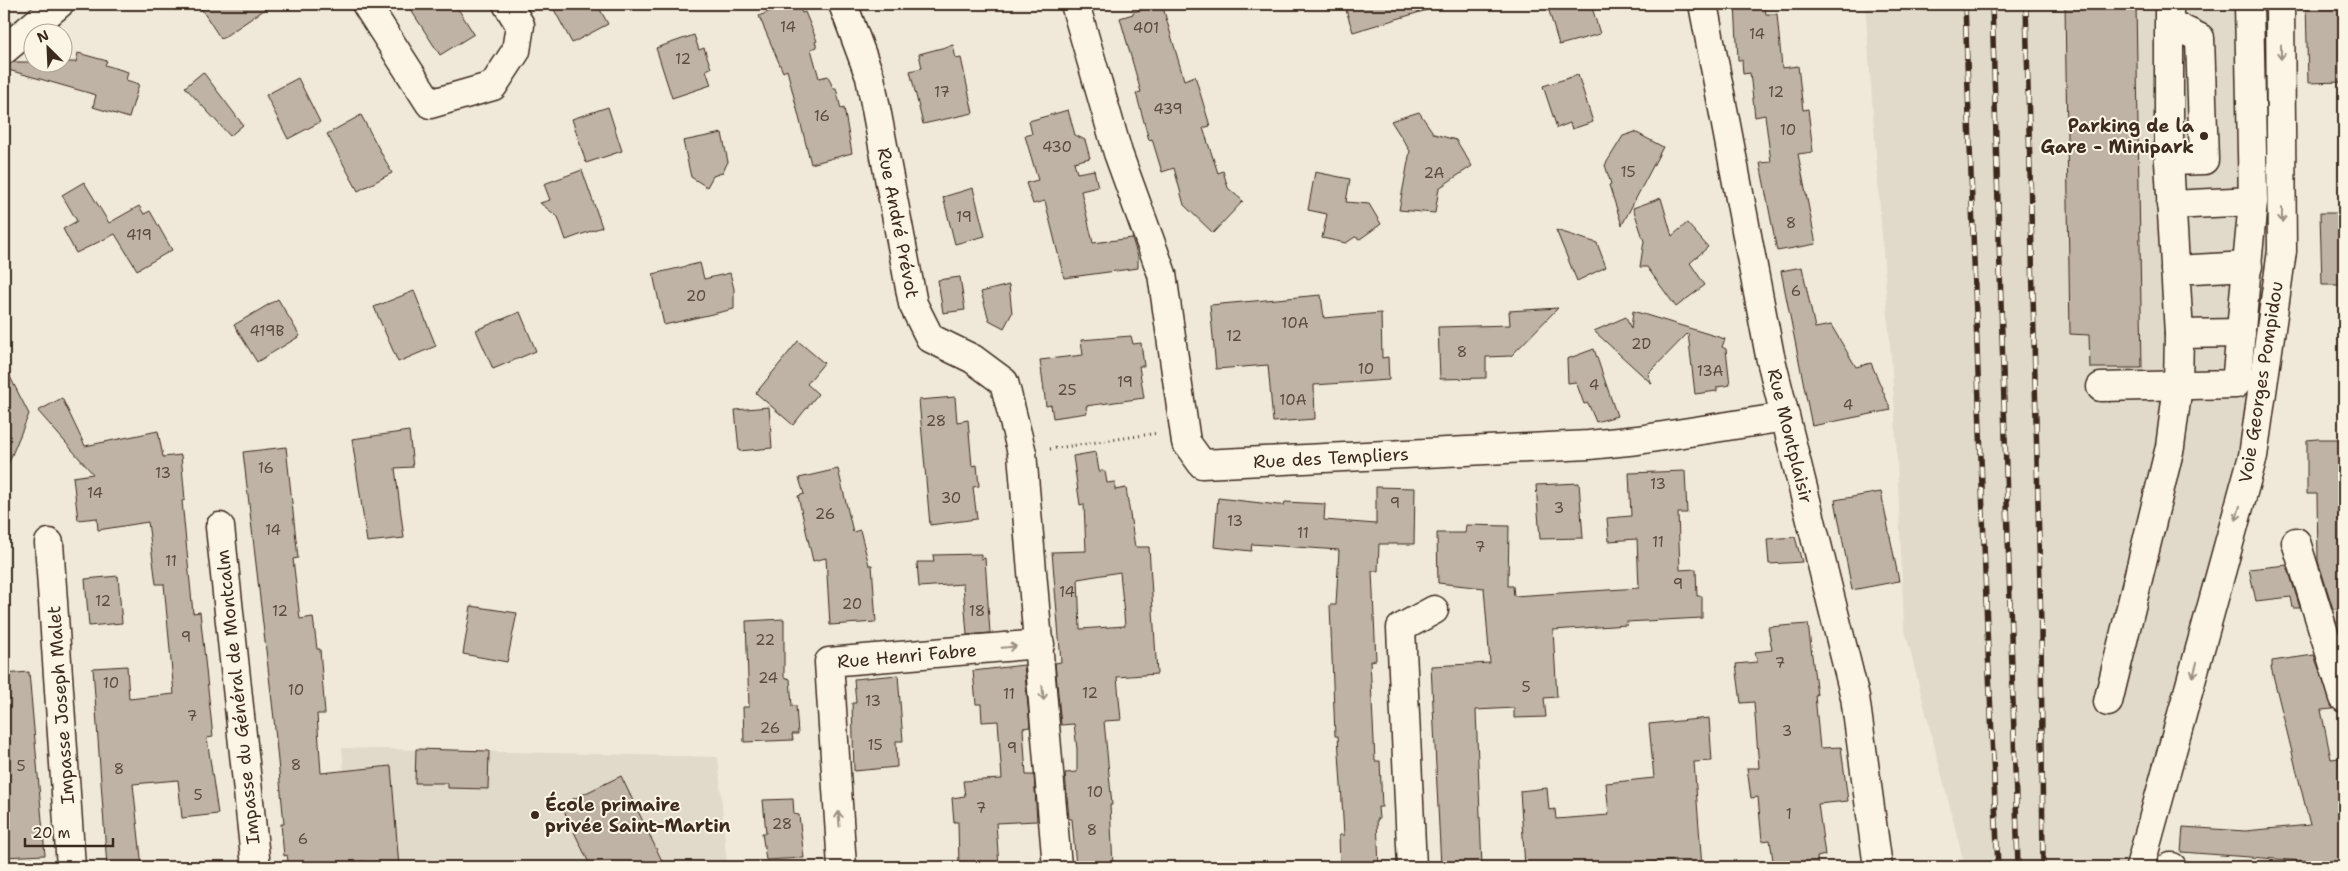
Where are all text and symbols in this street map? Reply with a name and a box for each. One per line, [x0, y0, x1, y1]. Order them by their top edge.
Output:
house number: 14 [780, 17, 796, 37]
house number: 401 [1133, 18, 1159, 38]
north arrow [22, 22, 72, 72]
house number: 14 [1749, 24, 1765, 44]
text: N [34, 26, 51, 47]
one-way arrow [2276, 44, 2285, 60]
house number: 12 [675, 49, 691, 69]
house number: 17 [934, 82, 950, 102]
house number: 12 [1768, 82, 1784, 102]
house number: 439 [1153, 99, 1183, 119]
house number: 16 [814, 106, 830, 126]
place label: Parking de la Gare - Minipark [2041, 114, 2195, 159]
house number: 10 [1780, 120, 1796, 140]
marker: Parking de la Gare - Minipark [2198, 130, 2210, 142]
house number: 430 [1042, 137, 1072, 157]
street label: Rue André Prévot [872, 146, 924, 301]
house number: 15 [1620, 162, 1636, 182]
house number: 2A [1424, 163, 1444, 183]
one-way arrow [2277, 206, 2287, 223]
house number: 19 [956, 207, 972, 227]
house number: 8 [1786, 213, 1796, 233]
house number: 419 [126, 225, 152, 245]
street label: Voie Georges Pompidou [2233, 279, 2289, 485]
house number: 6 [1791, 281, 1801, 301]
house number: 20 [686, 286, 706, 306]
house number: 10A [1281, 313, 1309, 333]
house number: 419B [250, 321, 285, 341]
house number: 12 [1226, 326, 1242, 346]
house number: 2D [1631, 334, 1651, 354]
house number: 8 [1457, 342, 1467, 362]
house number: 10 [1358, 359, 1374, 379]
house number: 13A [1697, 361, 1723, 381]
street label: Rue Montplaisir [1762, 366, 1818, 506]
house number: 19 [1117, 372, 1133, 392]
house number: 4 [1589, 375, 1599, 395]
house number: 25 [1057, 380, 1077, 400]
house number: 10A [1279, 390, 1307, 410]
house number: 4 [1843, 395, 1853, 415]
house number: 28 [926, 411, 946, 431]
street label: Rue des Templiers [1253, 442, 1409, 474]
house number: 16 [258, 458, 274, 478]
house number: 13 [155, 463, 171, 483]
house number: 13 [1650, 474, 1666, 494]
house number: 14 [87, 483, 103, 503]
house number: 30 [941, 488, 961, 508]
house number: 9 [1390, 493, 1400, 513]
house number: 3 [1554, 498, 1564, 518]
house number: 26 [815, 504, 835, 524]
one-way arrow [2232, 505, 2242, 521]
house number: 13 [1227, 511, 1243, 531]
house number: 14 [265, 520, 281, 540]
house number: 11 [1297, 523, 1309, 543]
house number: 11 [1652, 532, 1664, 552]
house number: 7 [1475, 537, 1485, 557]
street label: Impasse du Général de Montcalm [211, 548, 265, 846]
house number: 11 [165, 551, 177, 571]
house number: 9 [1673, 574, 1683, 594]
house number: 14 [1059, 582, 1075, 602]
house number: 12 [95, 591, 111, 611]
house number: 20 [842, 594, 862, 614]
house number: 12 [272, 601, 288, 621]
house number: 18 [969, 601, 985, 621]
street label: Impasse Joseph Malet [42, 605, 80, 805]
house number: 9 [181, 627, 191, 647]
house number: 22 [755, 630, 775, 650]
street label: Rue Henri Fabre [836, 638, 978, 674]
one-way arrow [1000, 642, 1016, 652]
house number: 7 [1775, 653, 1785, 673]
one-way arrow [2189, 662, 2199, 678]
house number: 24 [758, 668, 778, 688]
house number: 10 [103, 673, 119, 693]
house number: 5 [1521, 677, 1531, 697]
house number: 10 [288, 680, 304, 700]
house number: 12 [1082, 683, 1098, 703]
house number: 11 [1003, 684, 1015, 704]
one-way arrow [1039, 685, 1048, 701]
house number: 13 [865, 691, 881, 711]
house number: 7 [187, 706, 197, 726]
house number: 26 [760, 718, 780, 738]
house number: 3 [1782, 721, 1792, 741]
house number: 15 [867, 735, 883, 755]
house number: 9 [1007, 738, 1017, 758]
house number: 8 [291, 755, 301, 775]
house number: 5 [16, 756, 26, 776]
house number: 8 [114, 759, 124, 779]
house number: 10 [1087, 782, 1103, 802]
house number: 5 [193, 785, 203, 805]
place label: École primaire privée Saint-Martin [545, 791, 731, 838]
house number: 7 [976, 798, 986, 818]
house number: 1 [1786, 804, 1792, 824]
marker: École primaire privée Saint-Martin [529, 809, 541, 821]
one-way arrow [834, 811, 843, 827]
house number: 28 [772, 814, 792, 834]
scale bar [25, 816, 112, 848]
house number: 8 [1087, 820, 1097, 840]
text: 20 m [32, 823, 71, 843]
house number: 6 [298, 829, 308, 849]

